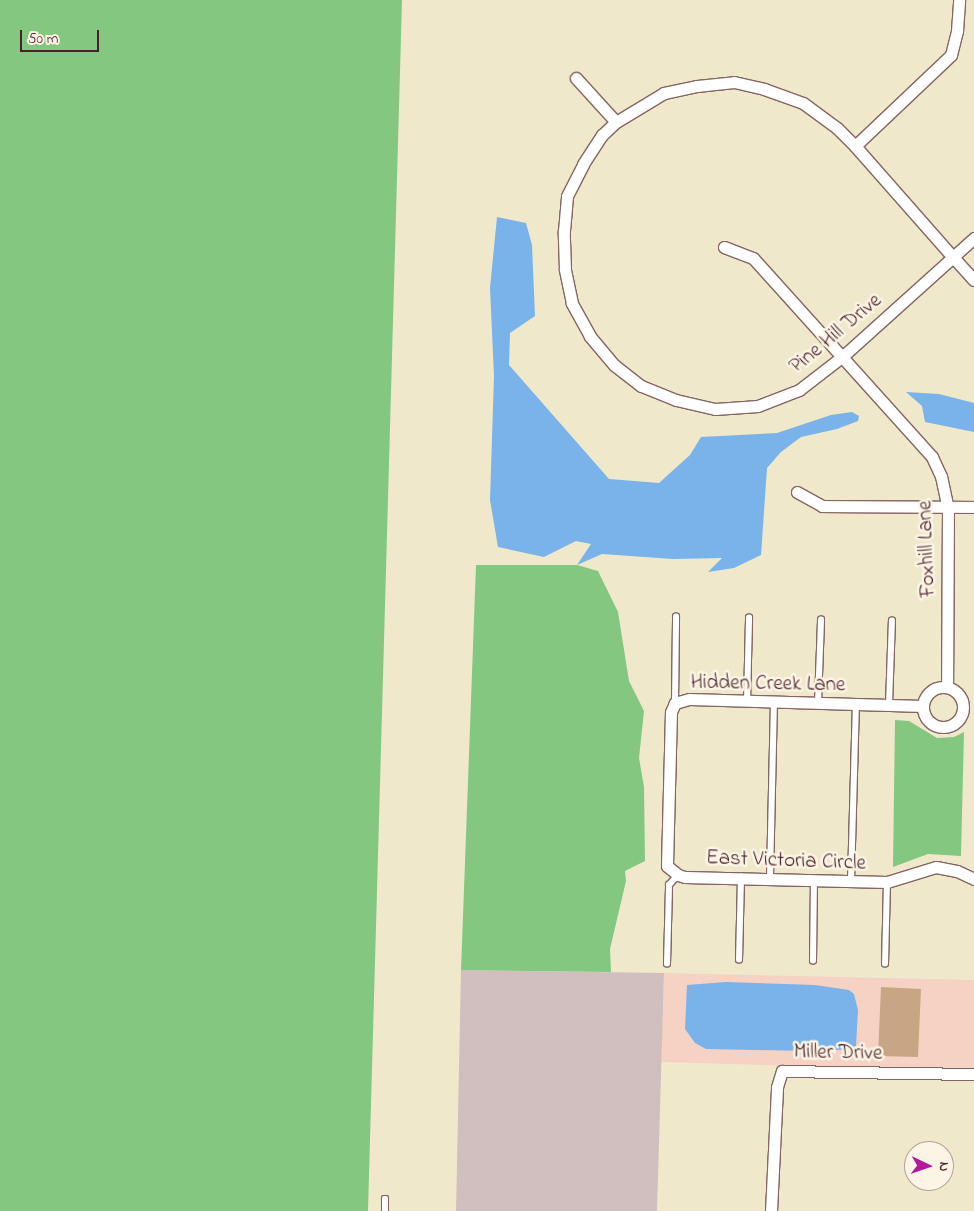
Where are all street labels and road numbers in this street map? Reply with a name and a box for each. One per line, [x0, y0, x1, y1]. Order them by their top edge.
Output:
street label: Pine Hill Drive [785, 288, 887, 380]
street label: Foxhill Lane [913, 500, 941, 598]
street label: Hidden Creek Lane [690, 670, 846, 698]
street label: East Victoria Circle [706, 846, 866, 876]
street label: Miller Drive [793, 1040, 883, 1066]

